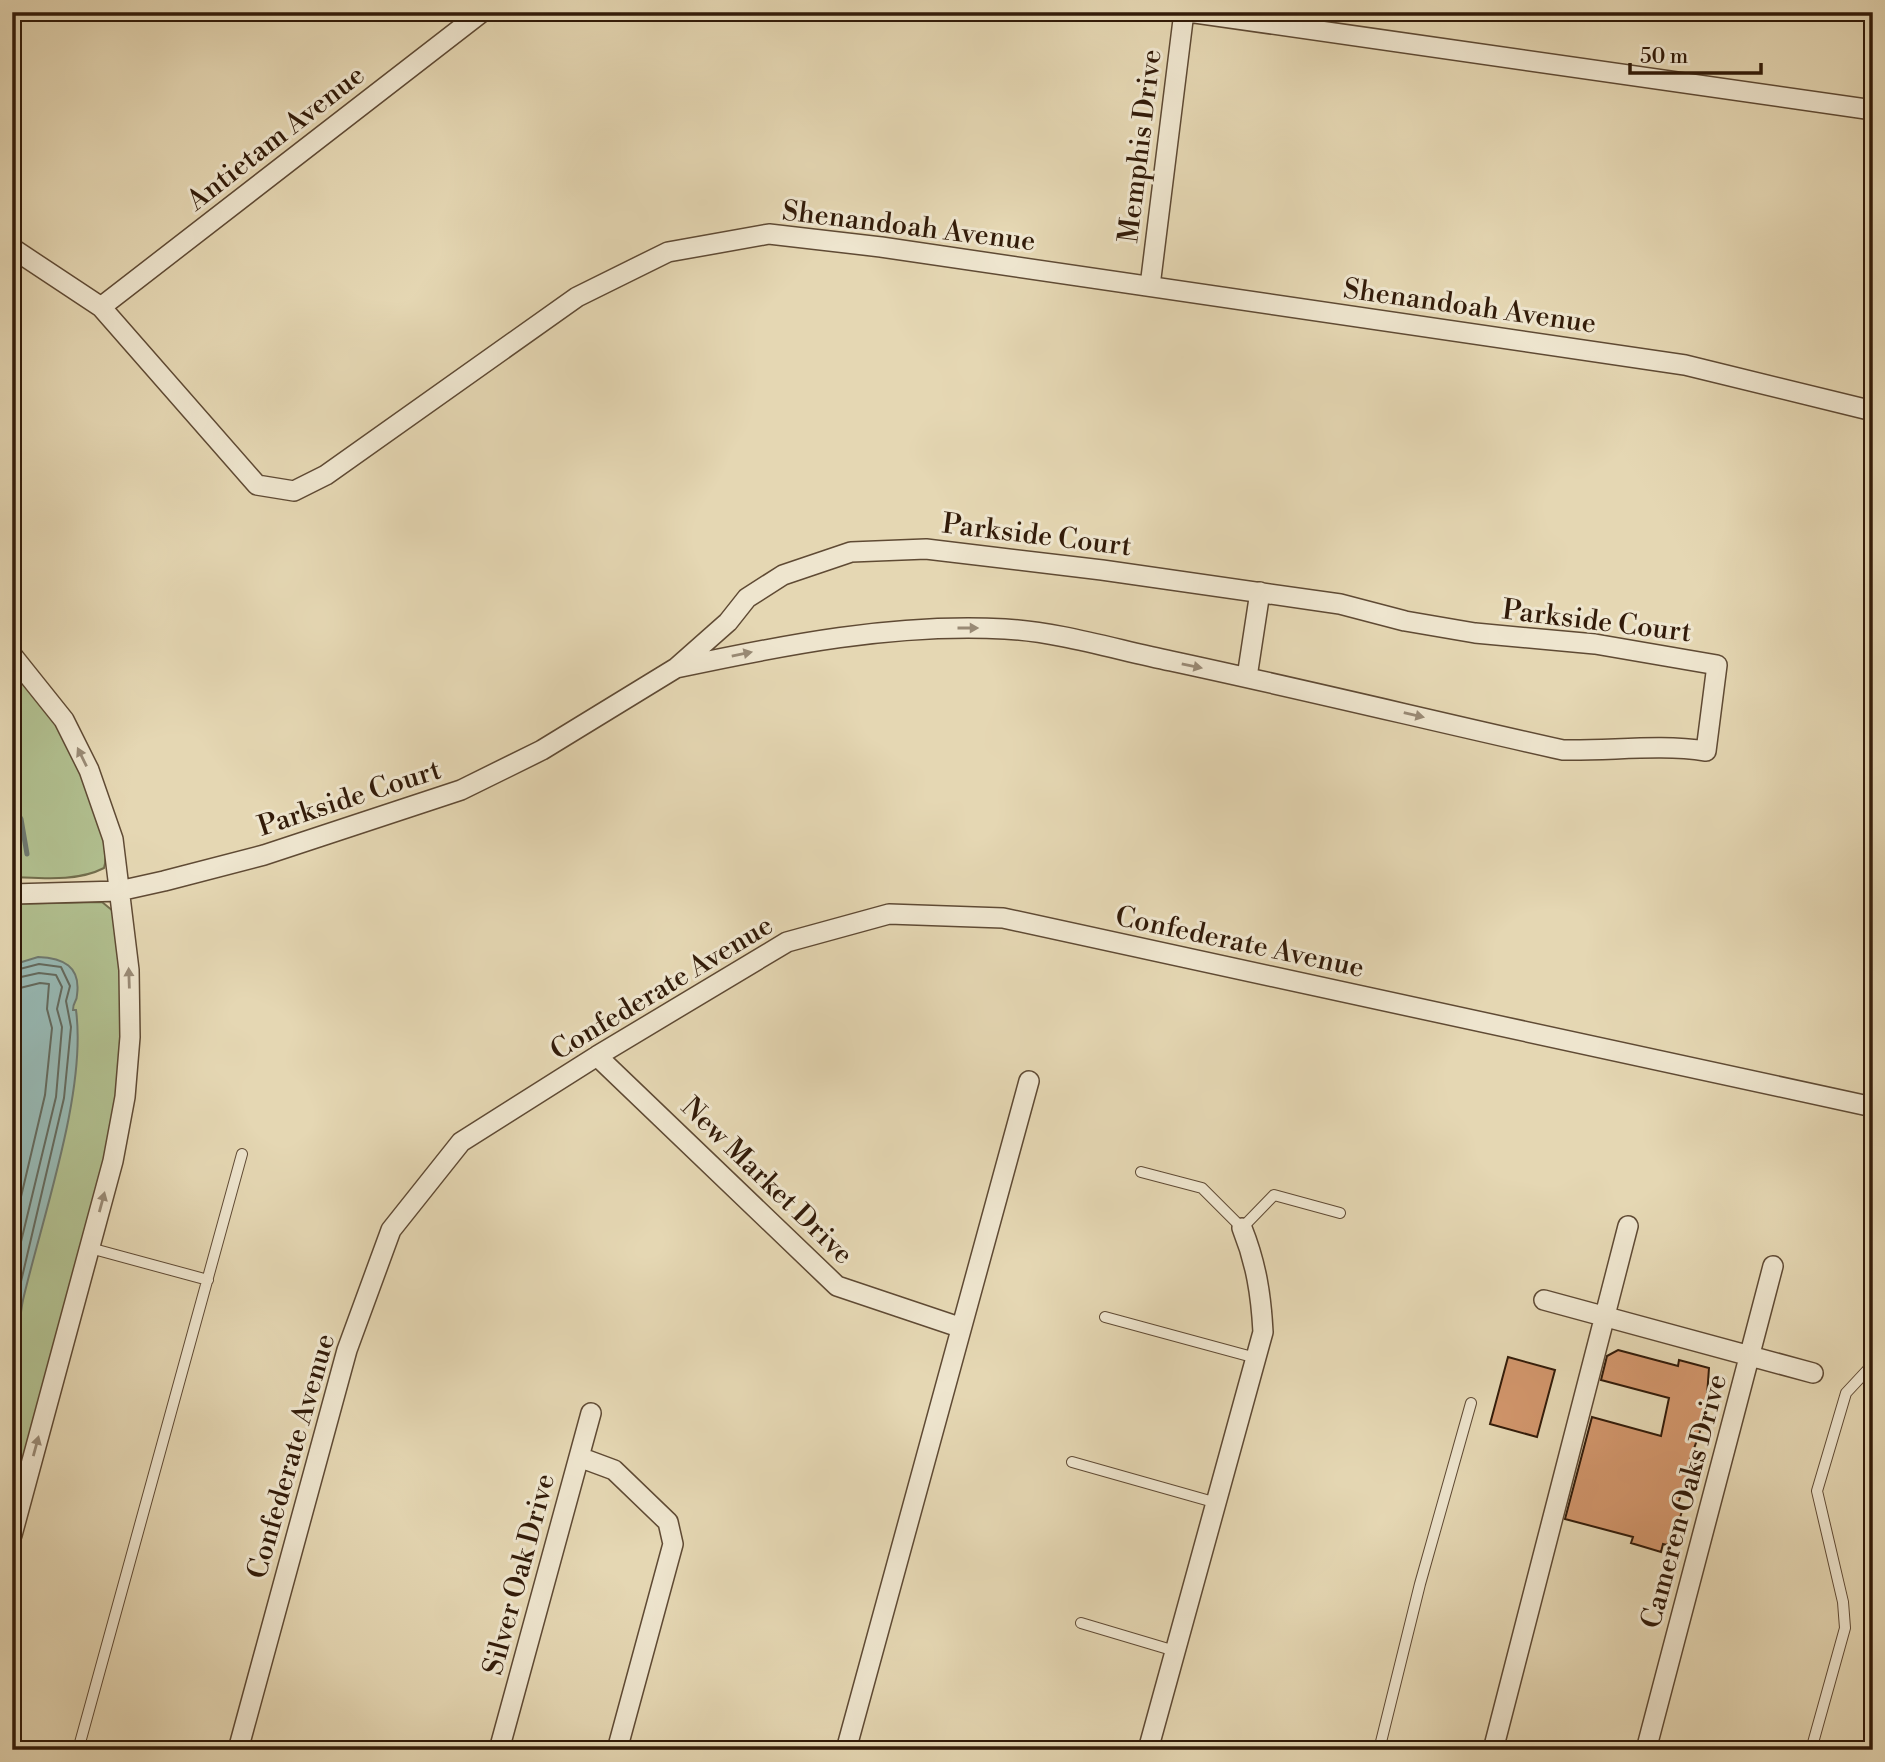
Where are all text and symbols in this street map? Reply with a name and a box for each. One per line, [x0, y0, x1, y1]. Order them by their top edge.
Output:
scale bar [1630, 32, 1761, 76]
text: 50 m [1640, 44, 1688, 70]
street label: Memphis Drive [1111, 47, 1170, 245]
street label: Antietam Avenue [179, 58, 372, 219]
street label: Shenandoah Avenue [780, 194, 1037, 259]
street label: Shenandoah Avenue [1341, 271, 1598, 342]
street label: Parkside Court [940, 507, 1134, 564]
street label: Parkside Court [1500, 593, 1694, 650]
one-way arrow [957, 622, 979, 634]
one-way arrow [731, 648, 753, 659]
one-way arrow [1181, 660, 1203, 671]
one-way arrow [1403, 710, 1425, 721]
one-way arrow [76, 747, 88, 767]
street label: Parkside Court [254, 752, 445, 844]
street label: Confederate Avenue [1112, 899, 1367, 986]
street label: Confederate Avenue [544, 908, 779, 1069]
one-way arrow [124, 966, 135, 988]
street label: New Market Drive [674, 1090, 860, 1272]
one-way arrow [97, 1191, 108, 1213]
street label: Confederate Avenue [240, 1330, 343, 1583]
street label: Cameren Oaks Drive [1634, 1370, 1735, 1632]
one-way arrow [32, 1435, 42, 1456]
street label: Silver Oak Drive [476, 1470, 563, 1679]

